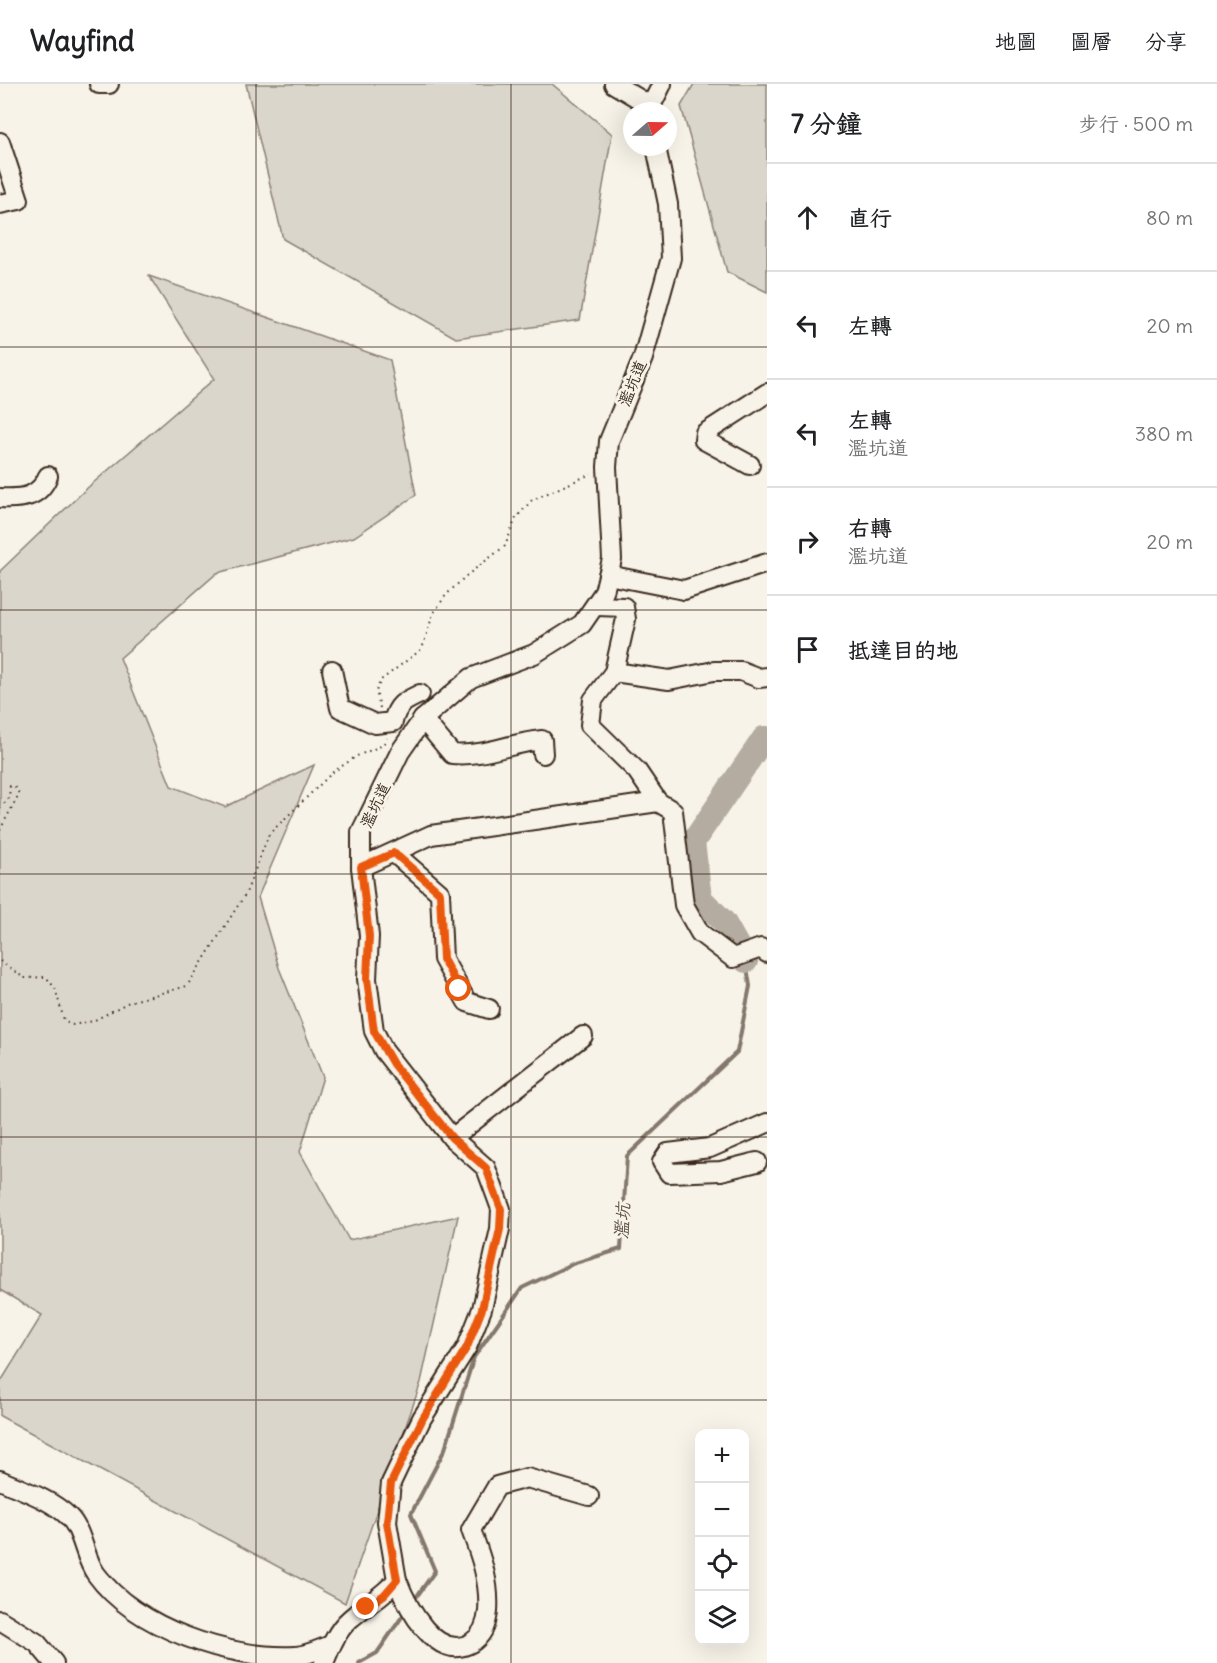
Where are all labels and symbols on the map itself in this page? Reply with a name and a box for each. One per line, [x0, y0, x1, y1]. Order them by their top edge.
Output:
north arrow [623, 102, 677, 156]
street label: 濫坑道 [614, 357, 650, 409]
street label: 濫坑道 [356, 779, 394, 831]
route start [445, 975, 471, 1001]
water label: 濫坑 [609, 1200, 635, 1240]
route end [352, 1593, 378, 1619]

